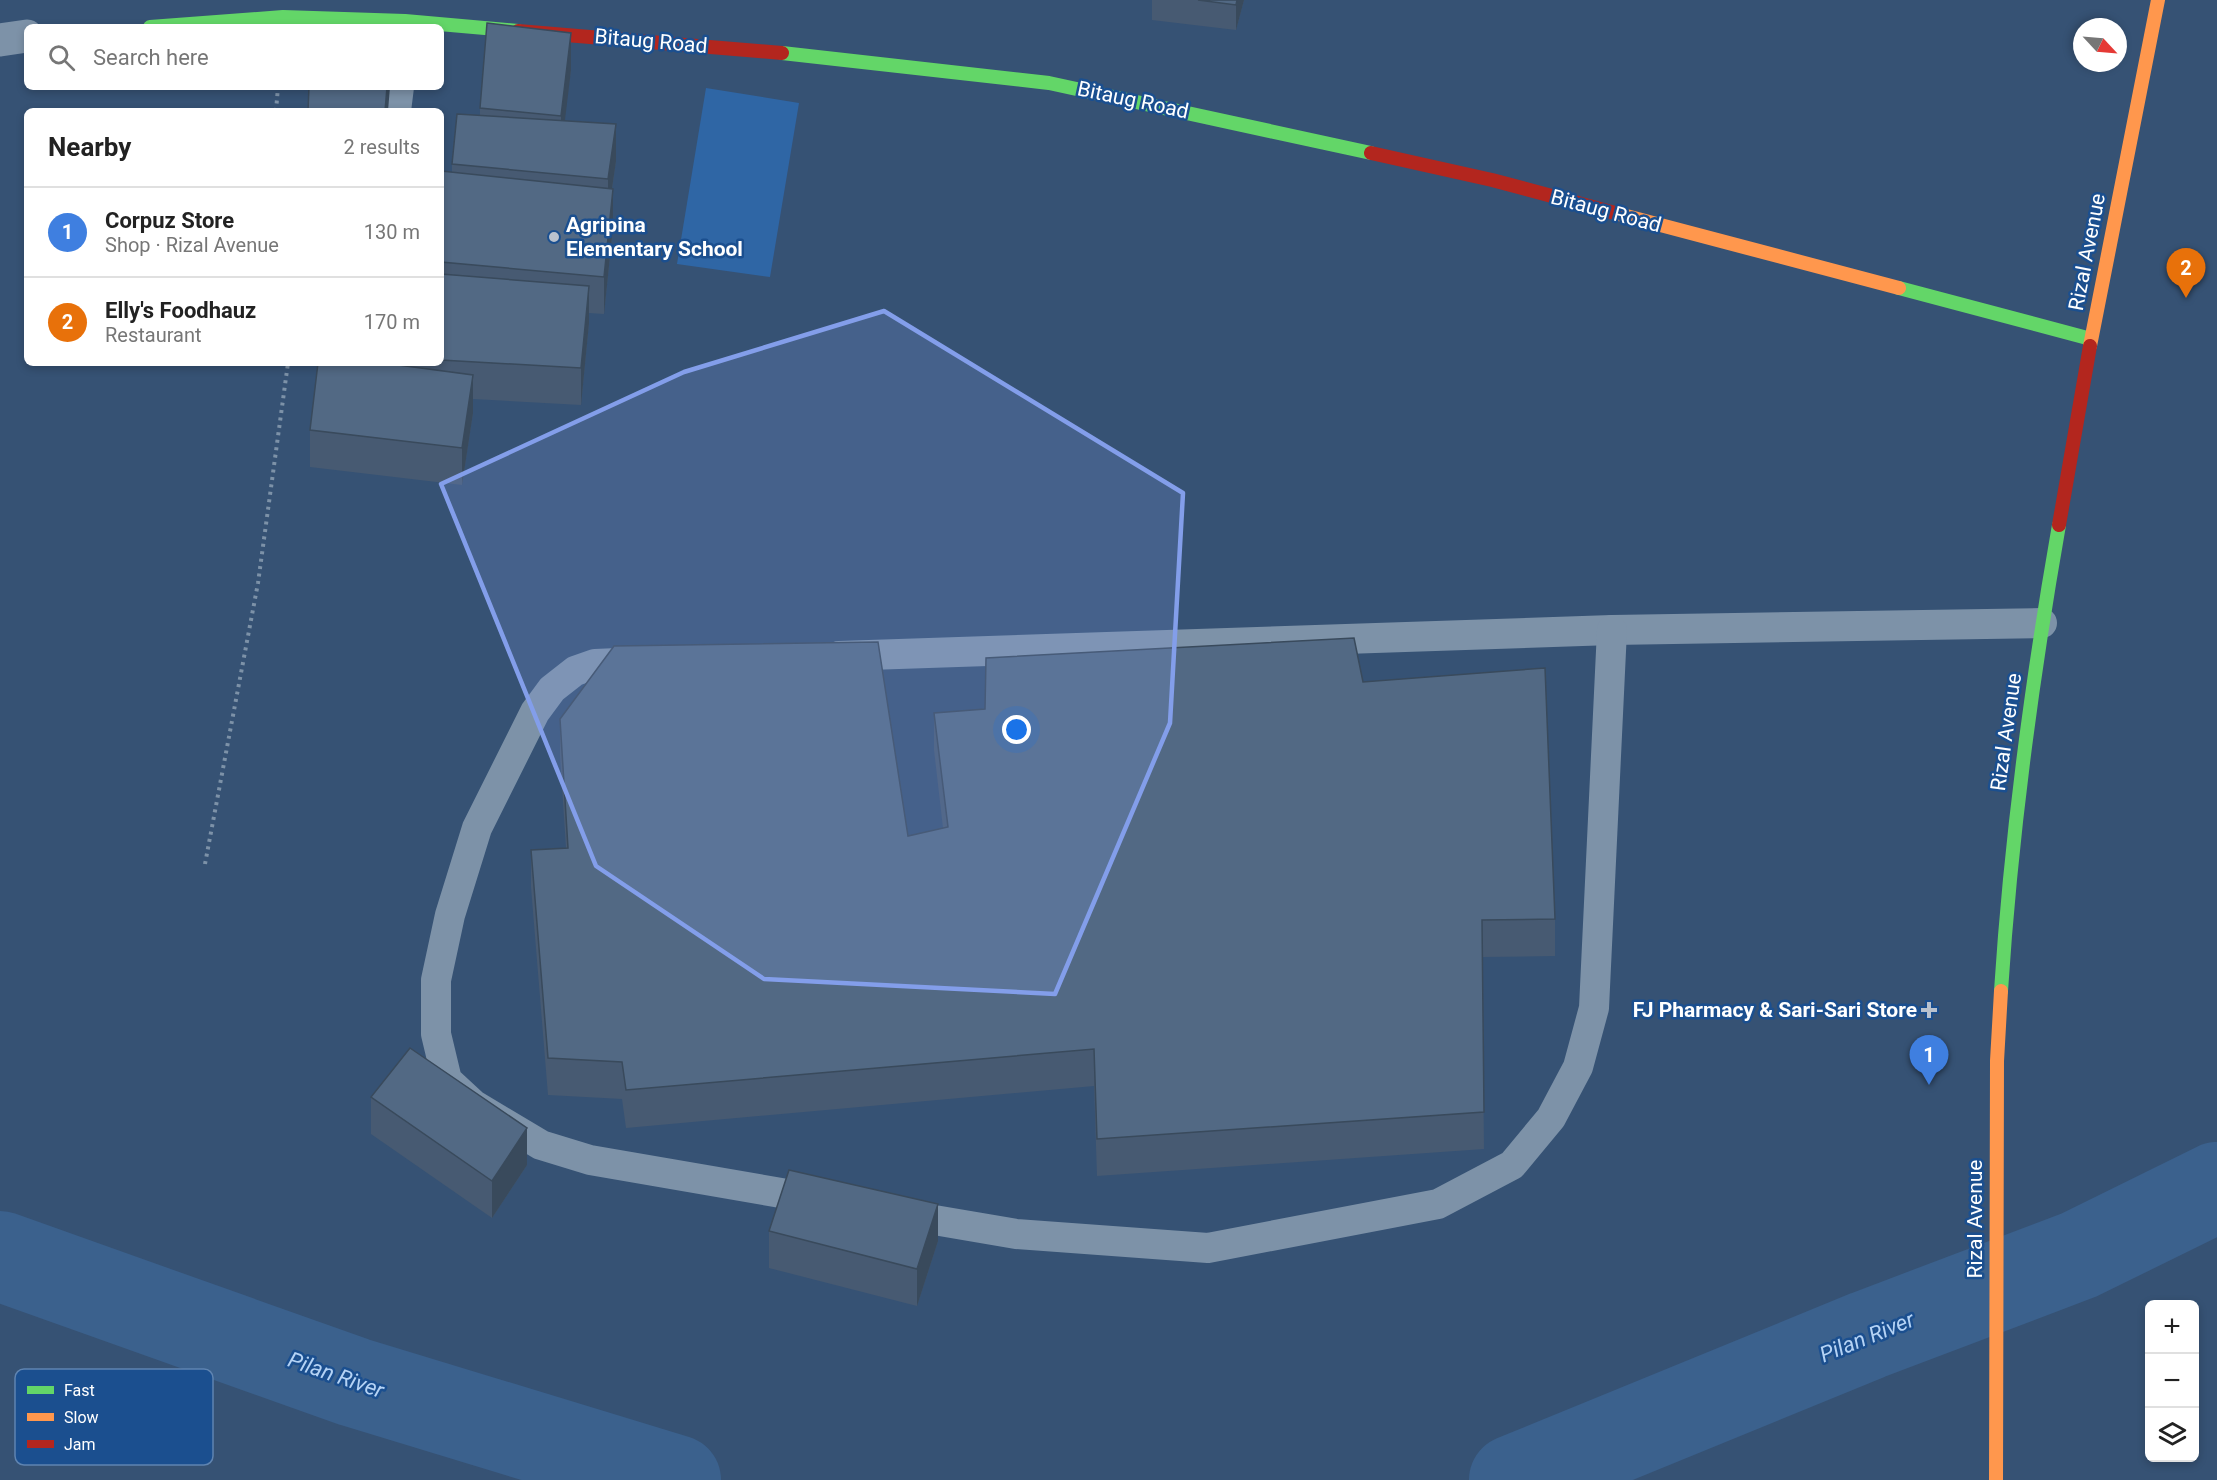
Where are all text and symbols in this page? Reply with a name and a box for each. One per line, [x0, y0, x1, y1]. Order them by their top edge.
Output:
north arrow [2073, 18, 2127, 72]
search box [24, 24, 444, 90]
street label: Bitaug Road [594, 24, 708, 58]
icon: search [45, 41, 78, 74]
text: Search here [93, 45, 209, 70]
street label: Bitaug Road [1075, 76, 1191, 124]
text: Nearby [48, 132, 131, 162]
text: 2 results [344, 135, 420, 159]
street label: Bitaug Road [1548, 185, 1664, 237]
street label: Rizal Avenue [2064, 191, 2110, 313]
text: Corpuz Store [105, 208, 234, 233]
place label: Agripina Elementary School [566, 213, 743, 261]
text: 1 [62, 220, 73, 244]
text: 130 m [364, 220, 420, 244]
marker: Agripina Elementary School [547, 230, 561, 244]
text: Shop · Rizal Avenue [105, 233, 279, 257]
pin: 2 [2166, 248, 2206, 298]
text: Elly's Foodhauz [105, 298, 256, 323]
text: 2 [62, 310, 73, 334]
text: 170 m [364, 310, 420, 334]
text: Restaurant [105, 323, 202, 347]
street label: Rizal Avenue [1986, 671, 2026, 793]
your location [1002, 715, 1031, 744]
place label: FJ Pharmacy & Sari-Sari Store [1633, 998, 1917, 1022]
marker: FJ Pharmacy & Sari-Sari Store [1922, 1003, 1936, 1017]
pin: 1 [1910, 1036, 1948, 1085]
street label: Rizal Avenue [1963, 1160, 1987, 1278]
map controls [2145, 1300, 2199, 1462]
button: + [2145, 1300, 2199, 1354]
water label: Pilan River [1816, 1306, 1919, 1367]
water label: Pilan River [285, 1347, 388, 1403]
button: − [2145, 1354, 2199, 1408]
legend [15, 1369, 213, 1465]
text: Fast [64, 1381, 95, 1400]
text: Slow [64, 1408, 99, 1427]
button: layers [2145, 1408, 2199, 1462]
text: Jam [64, 1435, 96, 1454]

